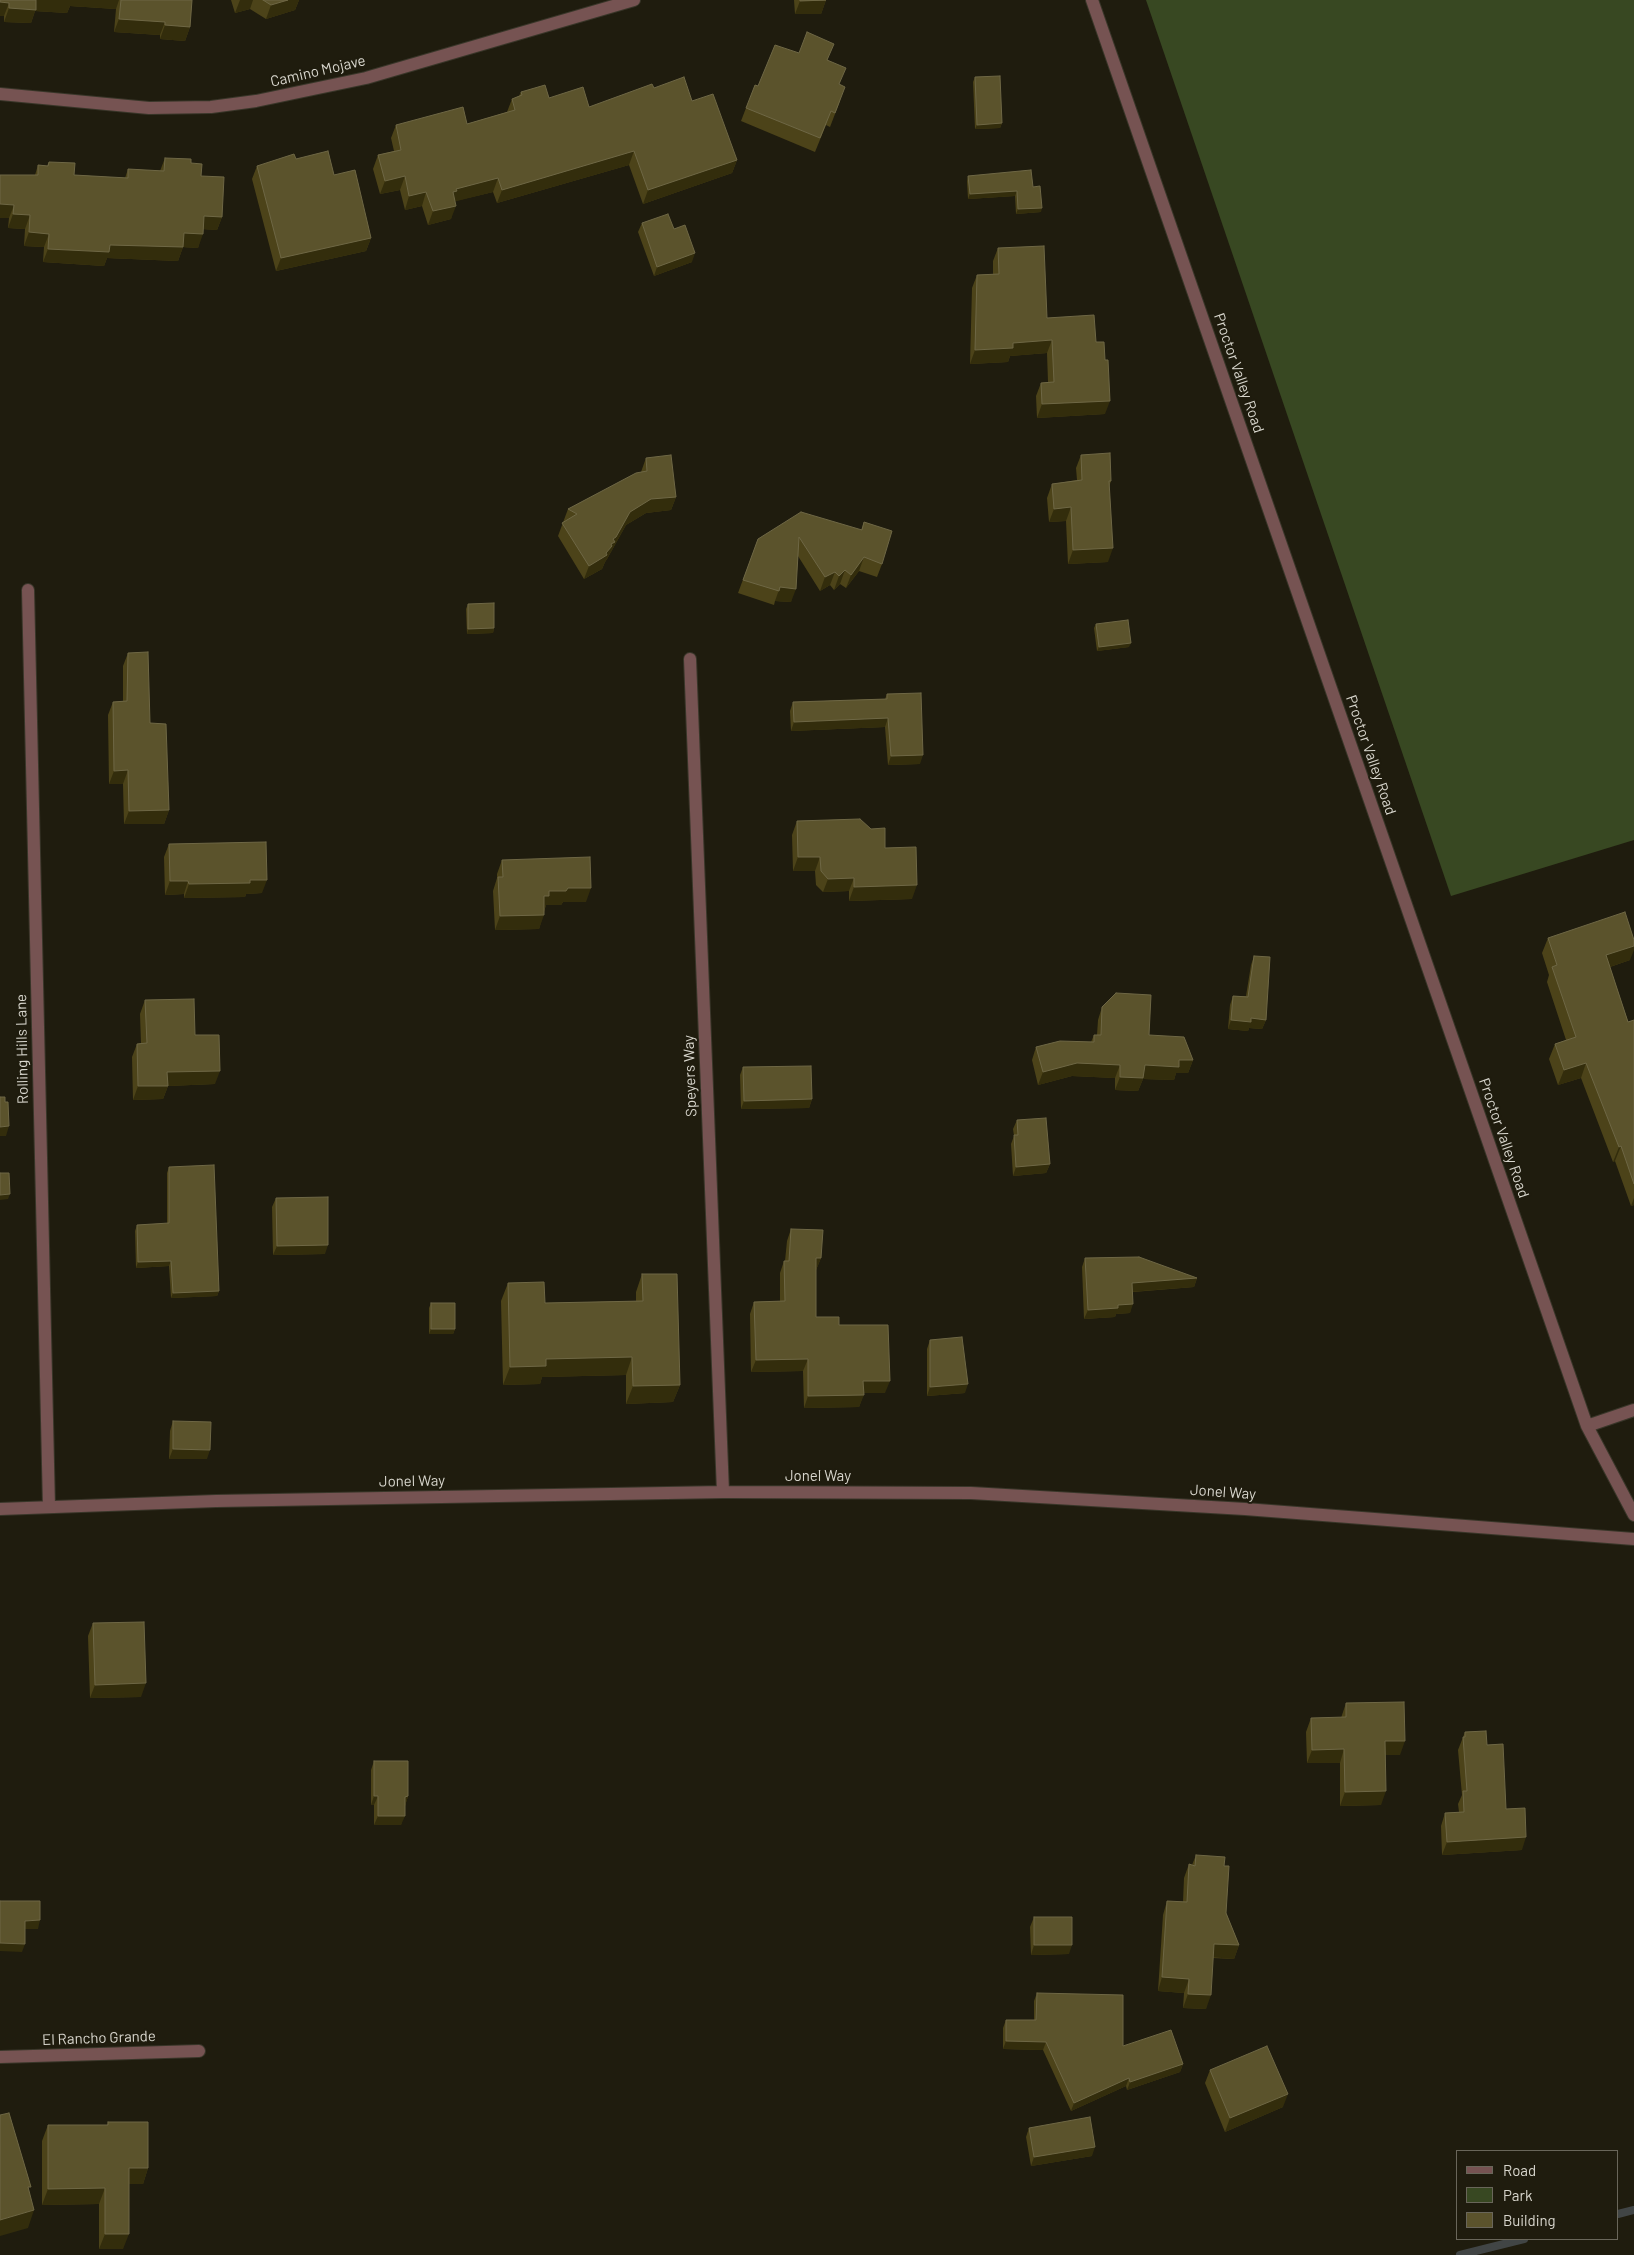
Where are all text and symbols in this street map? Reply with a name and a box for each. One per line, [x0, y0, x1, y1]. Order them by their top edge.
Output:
street label: Camino Mojave [269, 51, 367, 91]
street label: Proctor Valley Road [1210, 311, 1268, 435]
street label: Proctor Valley Road [1342, 693, 1400, 817]
street label: Rolling Hills Lane [12, 994, 32, 1104]
street label: Speyers Way [680, 1035, 700, 1117]
street label: Proctor Valley Road [1475, 1076, 1533, 1200]
street label: Jonel Way [785, 1467, 851, 1485]
street label: Jonel Way [379, 1471, 445, 1491]
street label: Jonel Way [1189, 1481, 1257, 1503]
street label: El Rancho Grande [42, 2027, 156, 2049]
legend [1456, 2150, 1619, 2240]
text: Road [1503, 2161, 1536, 2179]
text: Park [1503, 2186, 1532, 2204]
text: Building [1503, 2211, 1556, 2229]

